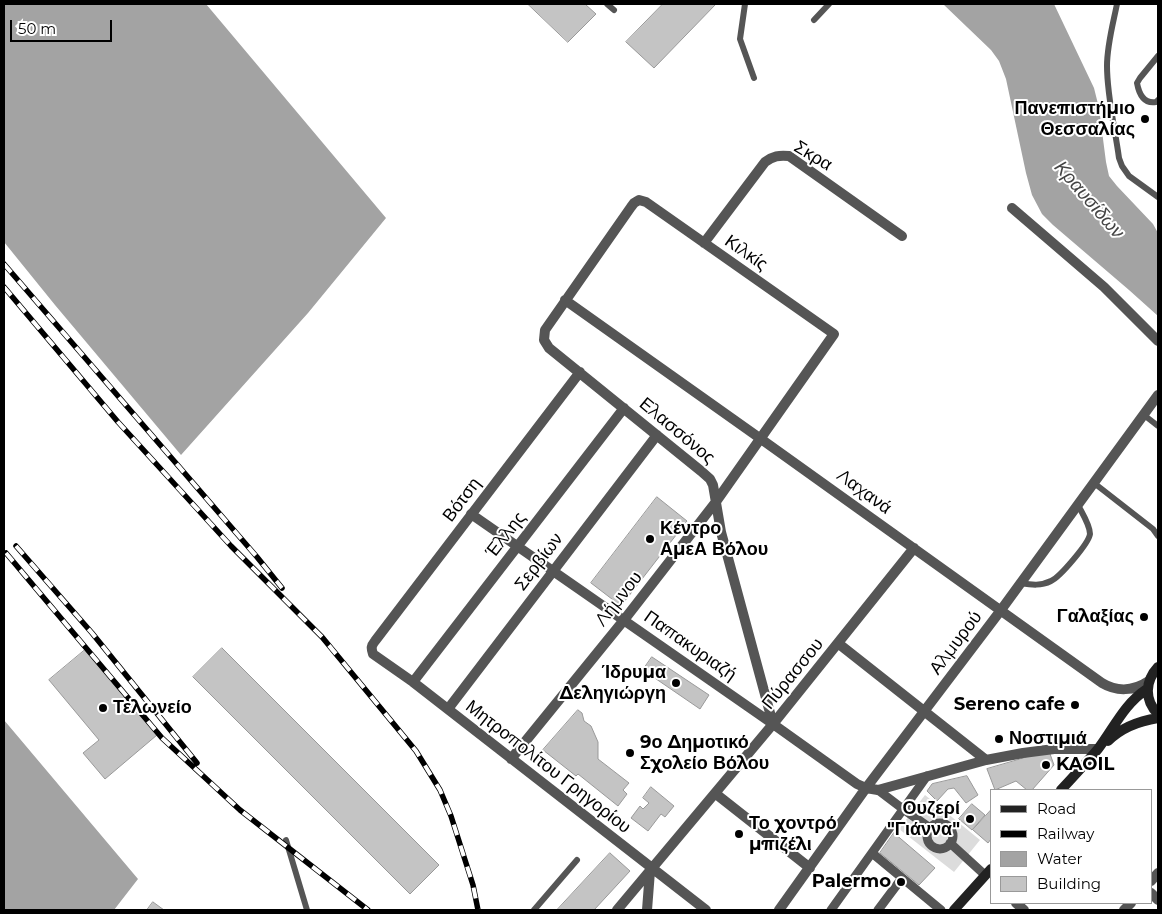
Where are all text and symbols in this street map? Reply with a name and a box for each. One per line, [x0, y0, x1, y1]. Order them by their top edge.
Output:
scale bar [12, 10, 115, 42]
text: 50 m [18, 19, 56, 38]
place label: Πανεπιστήμιο Θεσσαλίας [1015, 98, 1135, 140]
marker: Πανεπιστήμιο Θεσσαλίας [1139, 113, 1151, 125]
street label: Σκρα [790, 136, 836, 176]
water label: Κραυσίδων [1049, 157, 1129, 243]
street label: Κιλκίς [720, 231, 772, 275]
street label: Ελασσόνος [635, 393, 719, 469]
street label: Λαχανά [832, 465, 896, 519]
street label: Βότση [438, 474, 486, 526]
street label: Έλλης [481, 508, 531, 562]
place label: Κέντρο ΑμεΑ Βόλου [660, 518, 768, 560]
street label: Σερβίων [510, 529, 568, 595]
marker: Κέντρο ΑμεΑ Βόλου [644, 533, 656, 545]
street label: Λήμνου [591, 567, 647, 631]
street label: Παπακυριαζή [640, 606, 740, 686]
place label: Γαλαξίας [1057, 606, 1134, 628]
street label: Αλμυρού [925, 607, 987, 679]
marker: Γαλαξίας [1138, 611, 1150, 623]
street label: Πύρασσου [758, 634, 828, 714]
place label: Ίδρυμα Δεληγιώργη [560, 662, 666, 704]
marker: Ίδρυμα Δεληγιώργη [670, 677, 682, 689]
place label: Sereno cafe [954, 694, 1065, 716]
street label: Μητροπολίτου Γρηγορίου [461, 696, 635, 838]
place label: Τελωνείο [113, 697, 192, 719]
marker: Sereno cafe [1069, 699, 1081, 711]
marker: Τελωνείο [97, 702, 109, 714]
place label: Νοστιμιά [1009, 728, 1087, 750]
place label: 9ο Δημοτικό Σχολείο Βόλου [640, 732, 769, 774]
marker: Νοστιμιά [993, 733, 1005, 745]
marker: 9ο Δημοτικό Σχολείο Βόλου [624, 747, 636, 759]
place label: KAOIL [1056, 754, 1114, 776]
marker: KAOIL [1040, 759, 1052, 771]
legend [990, 789, 1152, 904]
place label: Ουζερί "Γιάννα" [887, 798, 960, 841]
text: Road [1037, 799, 1076, 818]
place label: Το χοντρό μπιζέλι [749, 813, 837, 856]
marker: Ουζερί "Γιάννα" [964, 813, 976, 825]
text: Railway [1037, 824, 1094, 843]
marker: Το χοντρό μπιζέλι [733, 828, 745, 840]
text: Water [1037, 849, 1083, 868]
place label: Palermo [812, 871, 891, 893]
text: Building [1037, 874, 1101, 893]
marker: Palermo [895, 876, 907, 888]

